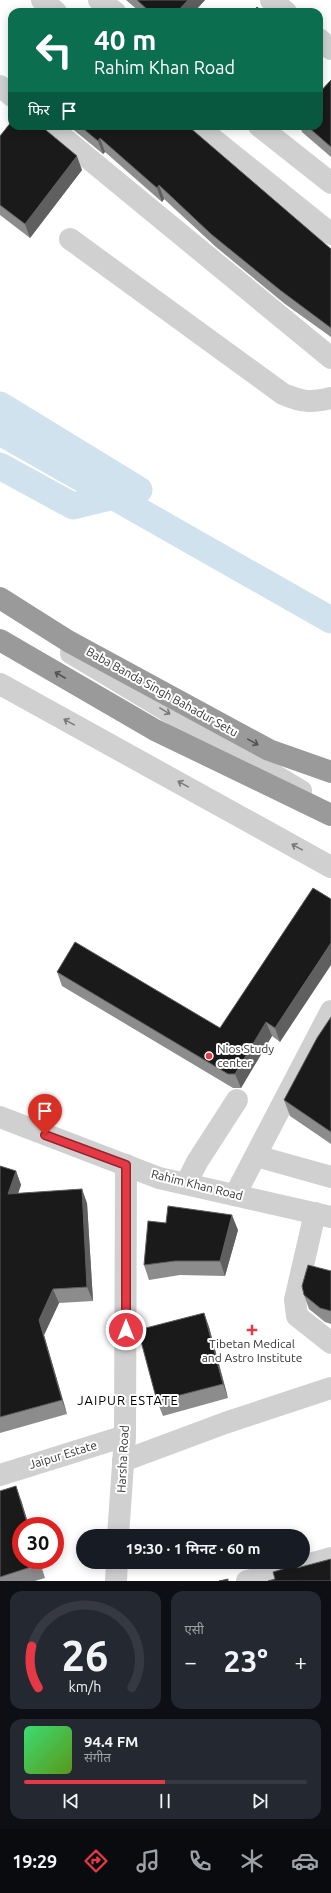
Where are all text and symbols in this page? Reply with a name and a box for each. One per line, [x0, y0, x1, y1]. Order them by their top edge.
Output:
icon: left [28, 24, 80, 76]
text: 40 m [94, 24, 156, 55]
text: Rahim Khan Road [94, 57, 235, 77]
icon: arrive [58, 100, 80, 122]
text: फिर [28, 101, 50, 118]
street label: Baba Banda Singh Bahadur Setu [84, 644, 240, 739]
one-way arrow [54, 670, 66, 678]
one-way arrow [159, 707, 171, 715]
one-way arrow [64, 717, 76, 725]
one-way arrow [247, 738, 259, 746]
one-way arrow [178, 780, 190, 788]
one-way arrow [292, 842, 304, 850]
place label: Nios Study center [217, 1042, 274, 1069]
marker: Nios Study center [204, 1051, 214, 1061]
pin [28, 1094, 62, 1135]
icon: arrive [34, 1100, 56, 1122]
street label: Rahim Khan Road [150, 1167, 244, 1202]
position arrow [105, 1309, 147, 1351]
marker: Tibetan Medical and Astro Institute [246, 1324, 258, 1336]
place label: Tibetan Medical and Astro Institute [202, 1337, 302, 1364]
district label: JAIPUR ESTATE [77, 1393, 179, 1407]
street label: Harsha Road [114, 1425, 131, 1493]
street label: Jaipur Estate [27, 1438, 98, 1471]
speed limit sign: 30 [12, 1517, 64, 1569]
text: 19:30 · 1 मिनट · 60 m [125, 1540, 261, 1557]
text: एसी [185, 1622, 204, 1636]
text: 26 [62, 1632, 109, 1679]
text: 23° [224, 1644, 268, 1678]
text: − [185, 1649, 197, 1674]
text: + [295, 1649, 307, 1674]
text: km/h [69, 1679, 102, 1695]
text: 94.4 FM [84, 1733, 138, 1750]
text: संगीत [84, 1750, 111, 1764]
icon: previous [60, 1790, 82, 1812]
icon: pause [154, 1790, 176, 1812]
icon: next [249, 1790, 271, 1812]
icon: directions [82, 1847, 110, 1875]
icon: music [134, 1847, 162, 1875]
icon: phone [186, 1847, 214, 1875]
icon: climate [238, 1847, 266, 1875]
icon: car [291, 1847, 319, 1875]
text: 19:29 [12, 1851, 57, 1871]

